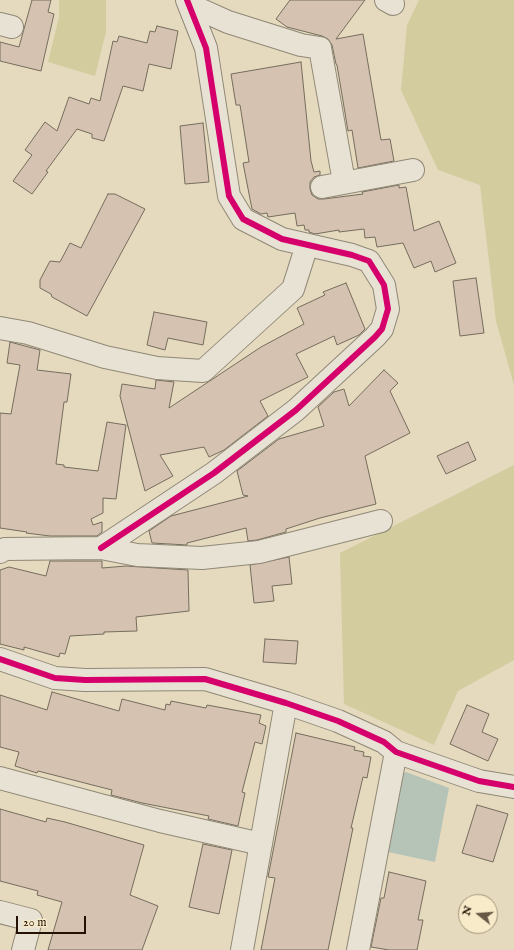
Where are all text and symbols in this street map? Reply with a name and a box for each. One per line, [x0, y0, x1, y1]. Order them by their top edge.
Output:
north arrow [458, 894, 498, 934]
text: N [459, 904, 476, 917]
scale bar [18, 908, 88, 934]
text: 20 m [23, 915, 46, 930]

